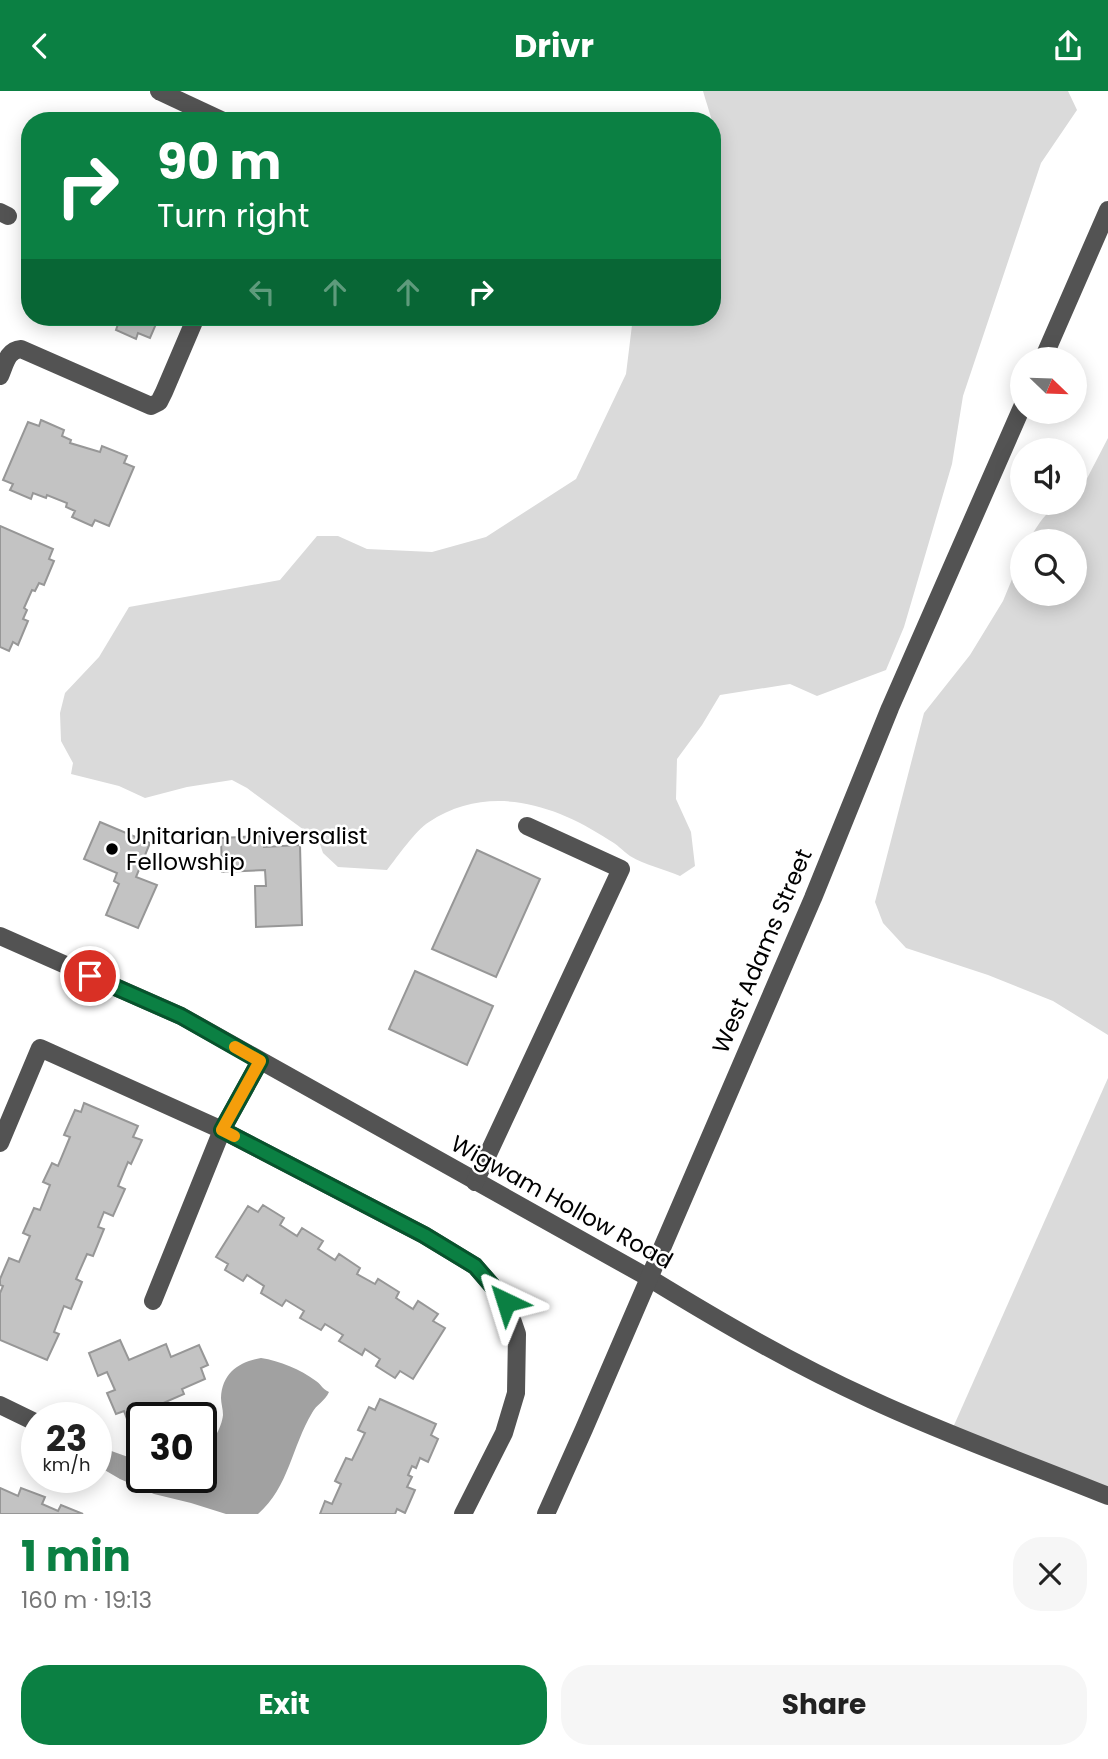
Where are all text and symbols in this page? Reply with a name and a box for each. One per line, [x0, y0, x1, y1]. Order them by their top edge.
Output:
text: Drivr [514, 23, 594, 68]
icon: back [21, 27, 59, 65]
icon: share [1049, 27, 1087, 65]
text: 90 m [157, 128, 281, 196]
icon: right [42, 140, 133, 231]
text: Turn right [157, 193, 309, 238]
icon: left [243, 273, 281, 311]
icon: ahead [316, 273, 354, 311]
icon: ahead [389, 273, 427, 311]
icon: right [462, 273, 500, 311]
north arrow [1010, 347, 1087, 423]
map controls [1010, 347, 1087, 606]
button: sound [1010, 438, 1087, 515]
button: search [1010, 529, 1087, 606]
place label: Unitarian Universalist Fellowship [126, 820, 367, 878]
marker: Unitarian Universalist Fellowship [104, 841, 120, 857]
street label: West Adams Street [704, 844, 820, 1058]
pin [60, 946, 120, 1006]
icon: arrive [71, 957, 109, 995]
street label: Wigwam Hollow Road [445, 1128, 679, 1276]
position arrow [469, 1265, 543, 1339]
speed limit sign: 30 [126, 1402, 217, 1493]
text: 23 [46, 1414, 87, 1463]
text: km/h [43, 1452, 90, 1477]
text: 1 min [21, 1527, 131, 1586]
button: close [1013, 1537, 1087, 1611]
text: 160 m · 19:13 [21, 1584, 152, 1616]
button: Exit [21, 1665, 547, 1745]
button: Share [561, 1665, 1087, 1745]

